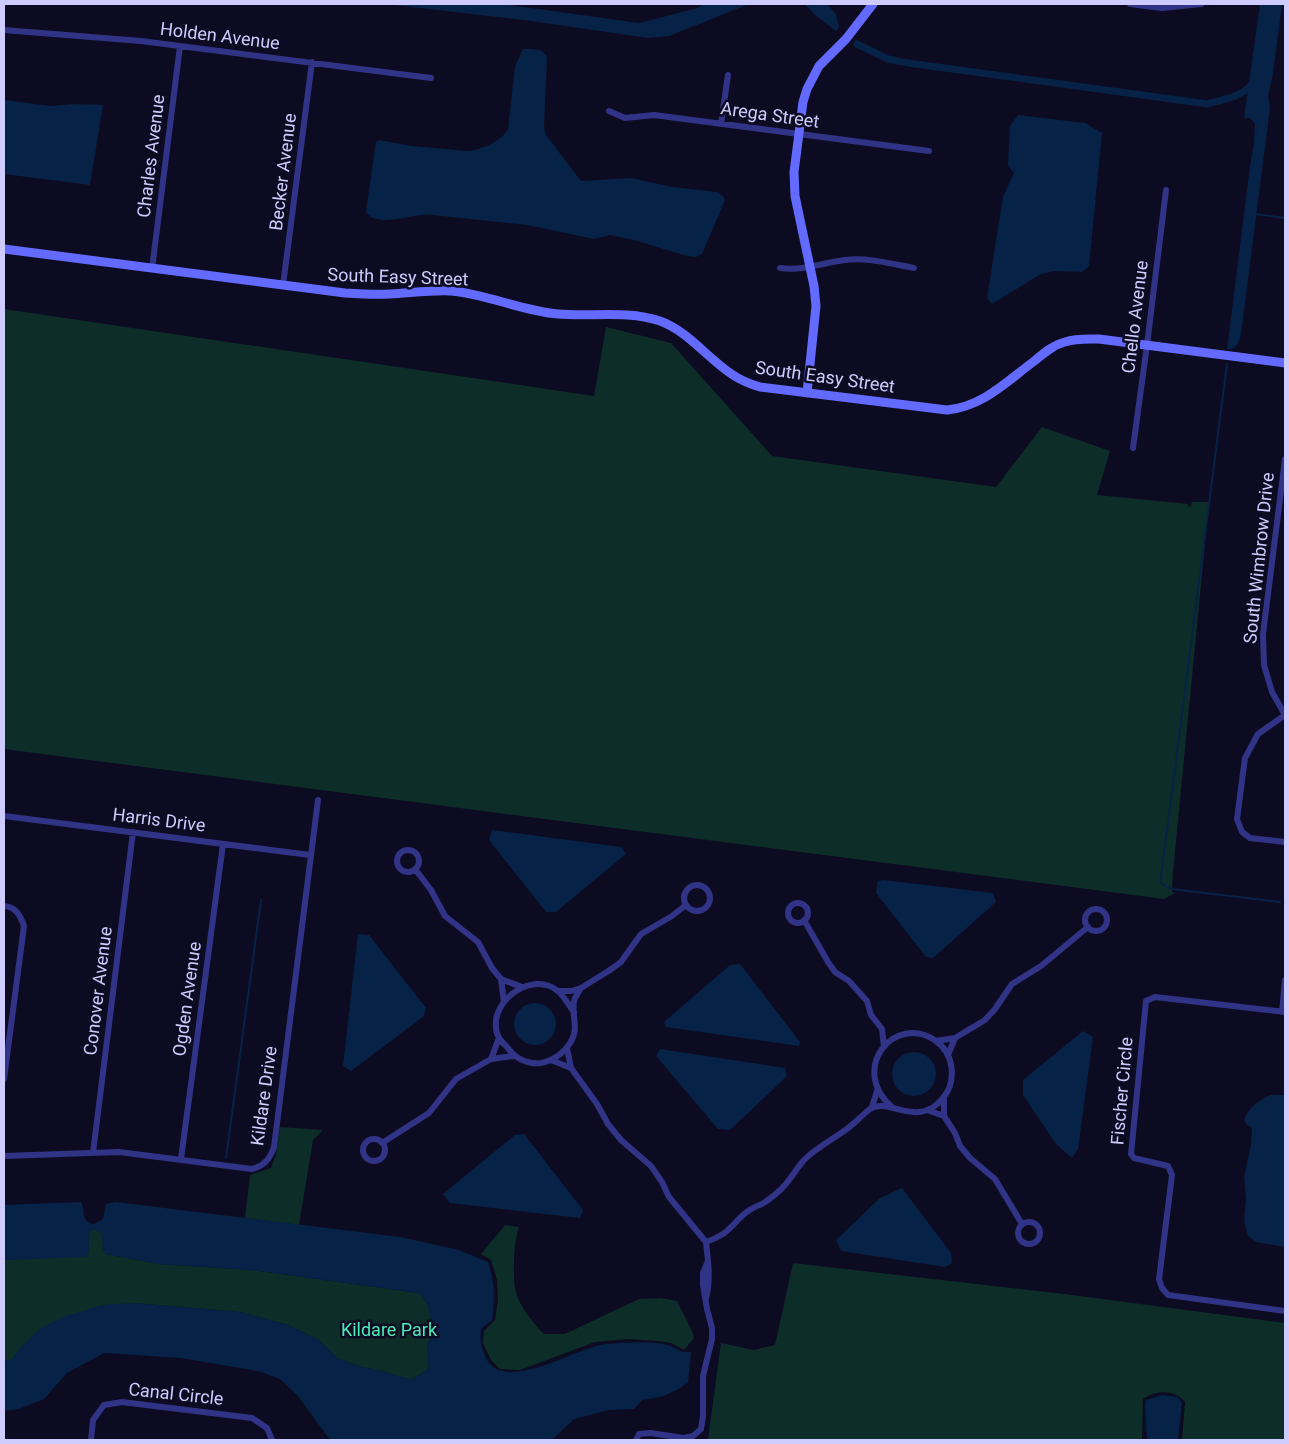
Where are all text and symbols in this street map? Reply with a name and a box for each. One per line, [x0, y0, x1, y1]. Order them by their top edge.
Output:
street label: Holden Avenue [159, 18, 281, 53]
street label: Charles Avenue [133, 93, 168, 219]
street label: Arega Street [720, 97, 821, 132]
street label: Becker Avenue [265, 112, 300, 232]
street label: Chello Avenue [1117, 259, 1152, 375]
street label: South Easy Street [327, 264, 469, 289]
street label: South Easy Street [754, 356, 896, 397]
street label: South Wimbrow Drive [1239, 471, 1278, 645]
street label: Harris Drive [111, 803, 207, 836]
street label: Conover Avenue [79, 925, 116, 1057]
street label: Ogden Avenue [168, 940, 205, 1058]
street label: Fischer Circle [1106, 1036, 1137, 1146]
street label: Kildare Drive [246, 1045, 281, 1147]
park label: Kildare Park [341, 1319, 438, 1340]
street label: Canal Circle [127, 1378, 225, 1409]

